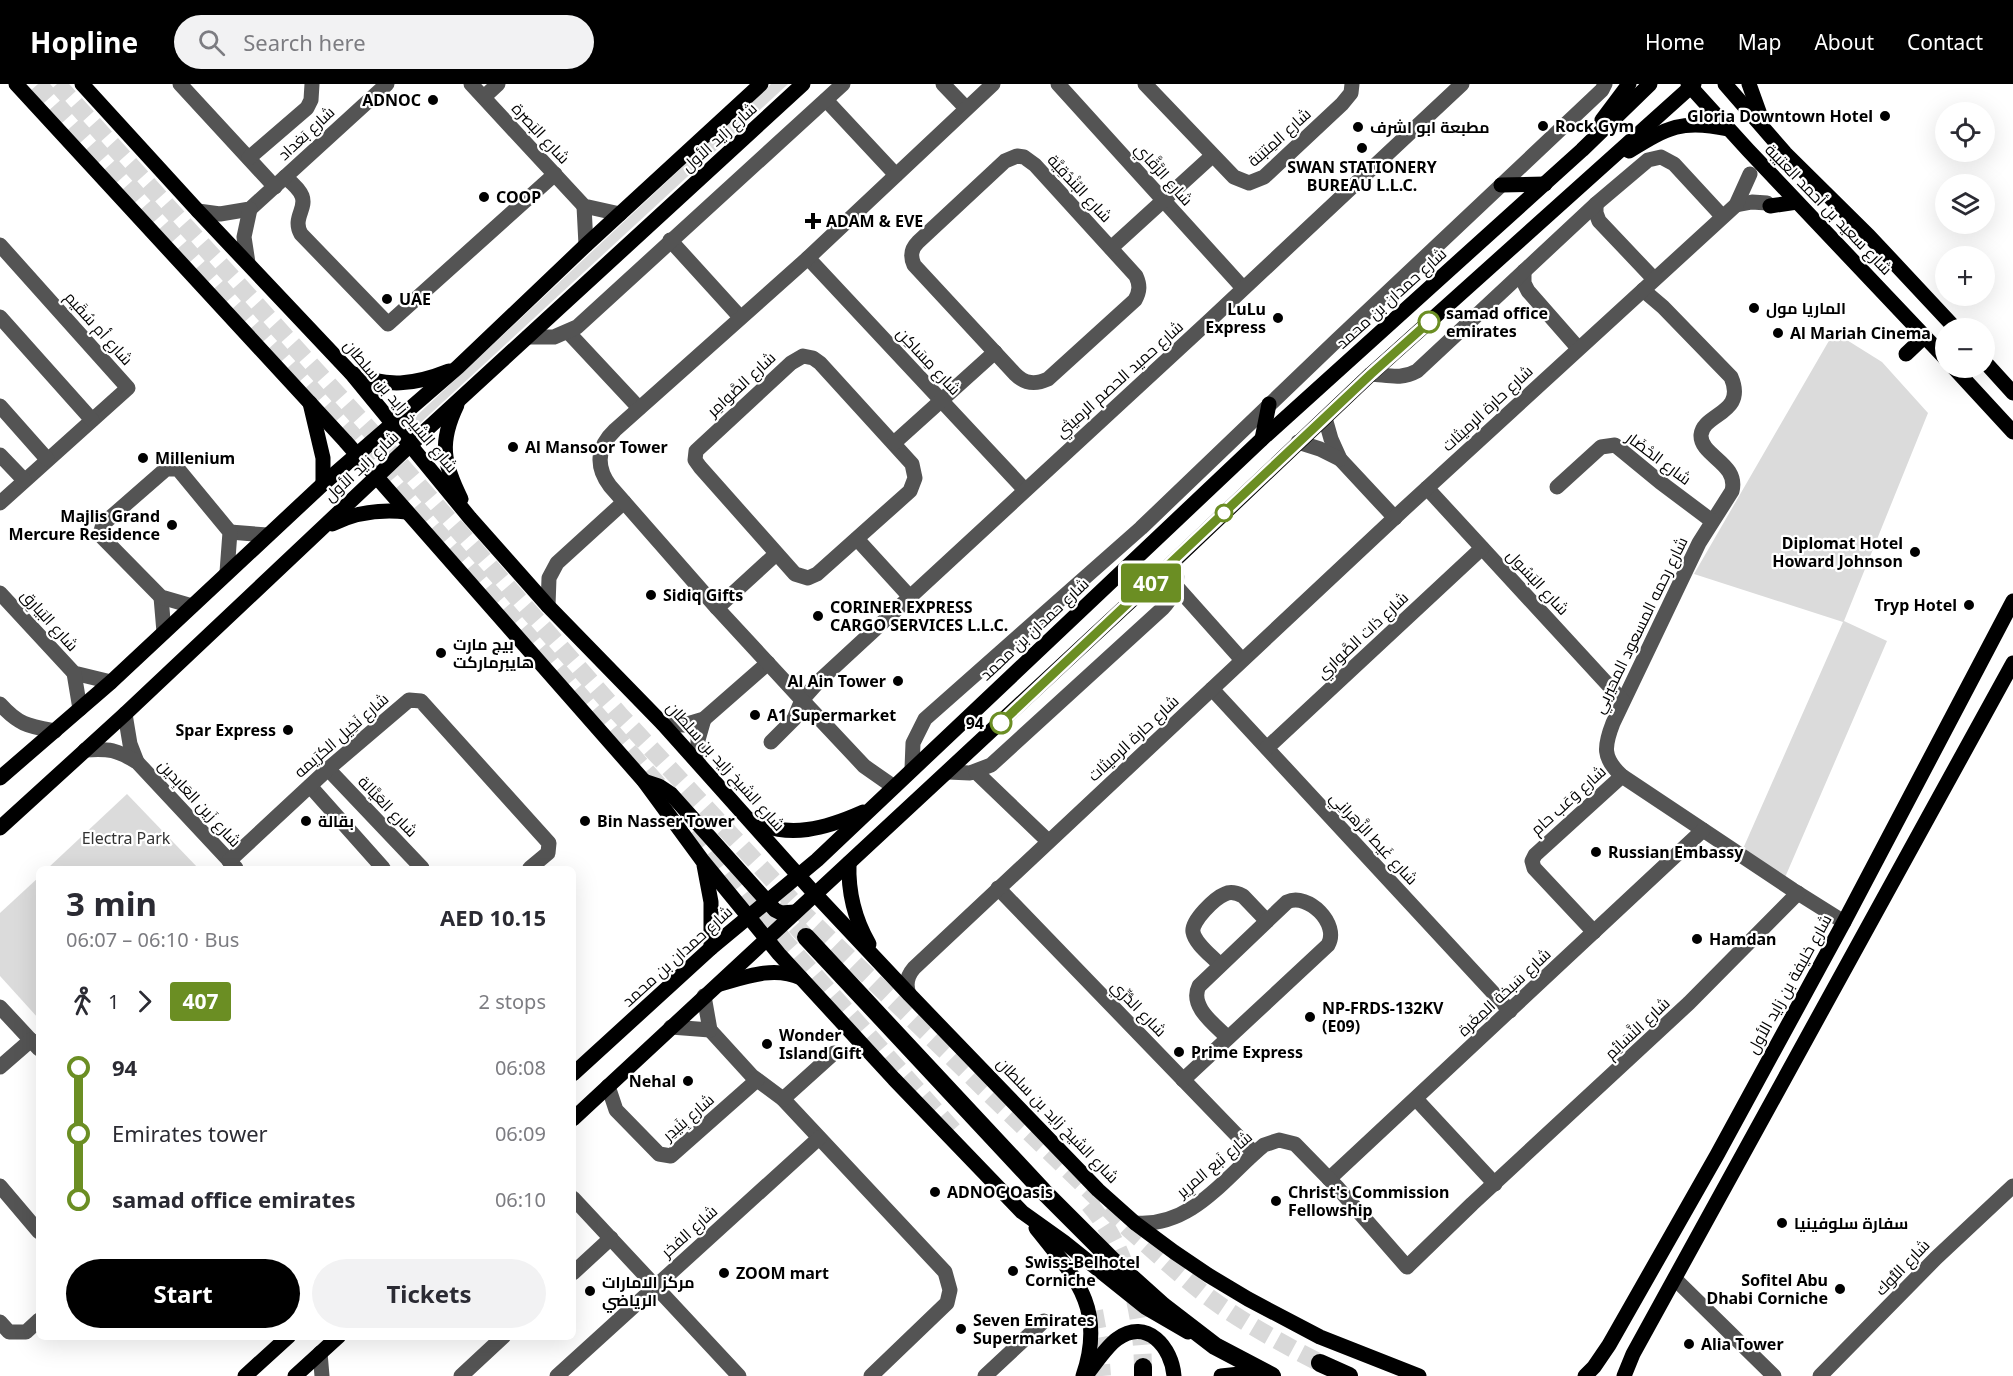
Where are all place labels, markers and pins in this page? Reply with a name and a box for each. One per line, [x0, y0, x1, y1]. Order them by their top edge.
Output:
place label: ADNOC [362, 89, 421, 111]
marker: ADNOC [426, 93, 440, 107]
place label: Gloria Downtown Hotel [1687, 105, 1873, 127]
marker: Gloria Downtown Hotel [1878, 109, 1892, 123]
place label: Rock Gym [1555, 115, 1634, 137]
place label: مطبعة ابو اشرف [1370, 116, 1490, 138]
marker: Rock Gym [1536, 119, 1550, 133]
marker: مطبعة ابو اشرف [1351, 120, 1365, 134]
marker: SWAN STATIONERY BUREAU L.L.C. [1355, 141, 1369, 155]
place label: SWAN STATIONERY BUREAU L.L.C. [1287, 156, 1438, 196]
place label: COOP [496, 186, 541, 208]
marker: COOP [477, 190, 491, 204]
place label: ADAM & EVE [826, 210, 923, 232]
marker: ADAM & EVE [804, 212, 822, 230]
place label: UAE [399, 288, 431, 310]
marker: UAE [380, 292, 394, 306]
place label: الماريا مول [1766, 297, 1846, 319]
place label: LuLu Express [1205, 298, 1266, 338]
marker: الماريا مول [1747, 301, 1761, 315]
place label: samad office emirates [1446, 302, 1548, 342]
marker: LuLu Express [1271, 311, 1285, 325]
marker: samad office emirates [1418, 311, 1440, 333]
place label: Al Mariah Cinema [1790, 322, 1931, 344]
marker: Al Mariah Cinema [1771, 326, 1785, 340]
place label: Al Mansoor Tower [525, 436, 668, 458]
marker: Al Mansoor Tower [506, 440, 520, 454]
place label: Millenium [155, 447, 235, 469]
marker: Millenium [136, 451, 150, 465]
unlabelled marker [1215, 504, 1233, 522]
place label: Majlis Grand Mercure Residence [9, 505, 160, 545]
marker: Majlis Grand Mercure Residence [165, 518, 179, 532]
place label: Diplomat Hotel Howard Johnson [1772, 532, 1903, 572]
marker: Diplomat Hotel Howard Johnson [1908, 545, 1922, 559]
place label: Sidiq Gifts [663, 584, 743, 606]
marker: Sidiq Gifts [644, 588, 658, 602]
place label: Tryp Hotel [1875, 594, 1957, 616]
place label: CORINER EXPRESS CARGO SERVICES L.L.C. [830, 596, 1008, 636]
marker: Tryp Hotel [1962, 598, 1976, 612]
marker: CORINER EXPRESS CARGO SERVICES L.L.C. [811, 609, 825, 623]
place label: بيج مارت هايبرماركت [453, 633, 534, 673]
marker: بيج مارت هايبرماركت [434, 646, 448, 660]
place label: Al Ain Tower [787, 670, 886, 692]
marker: Al Ain Tower [891, 674, 905, 688]
place label: A1 Supermarket [767, 704, 896, 726]
marker: A1 Supermarket [748, 708, 762, 722]
place label: 94 [966, 712, 984, 734]
marker: 94 [990, 712, 1012, 734]
place label: Spar Express [175, 719, 276, 741]
marker: Spar Express [281, 723, 295, 737]
place label: بقالة [318, 810, 354, 832]
place label: Bin Nasser Tower [597, 810, 735, 832]
marker: بقالة [299, 814, 313, 828]
marker: Bin Nasser Tower [578, 814, 592, 828]
place label: Russian Embassy [1608, 841, 1744, 863]
marker: Russian Embassy [1589, 845, 1603, 859]
place label: Hamdan [1709, 928, 1777, 950]
marker: Hamdan [1690, 932, 1704, 946]
place label: NP-FRDS-132KV (E09) [1322, 997, 1444, 1037]
marker: NP-FRDS-132KV (E09) [1303, 1010, 1317, 1024]
place label: Wonder Island Gift [779, 1024, 862, 1064]
marker: Wonder Island Gift [760, 1037, 774, 1051]
place label: Prime Express [1191, 1041, 1303, 1063]
marker: Prime Express [1172, 1045, 1186, 1059]
place label: Nehal [629, 1070, 676, 1092]
marker: Nehal [681, 1074, 695, 1088]
place label: ADNOC Oasis [947, 1181, 1053, 1203]
place label: Christ's Commission Fellowship [1288, 1181, 1449, 1221]
marker: ADNOC Oasis [928, 1185, 942, 1199]
marker: Christ's Commission Fellowship [1269, 1194, 1283, 1208]
place label: سفارة سلوفينيا [1794, 1212, 1908, 1234]
marker: سفارة سلوفينيا [1775, 1216, 1789, 1230]
place label: Swiss-Belhotel Corniche [1025, 1251, 1140, 1291]
place label: ZOOM mart [736, 1262, 829, 1284]
marker: Swiss-Belhotel Corniche [1006, 1264, 1020, 1278]
marker: ZOOM mart [717, 1266, 731, 1280]
place label: Sofitel Abu Dhabi Corniche [1706, 1269, 1828, 1309]
place label: مركز الامارات الرياضي [602, 1271, 694, 1313]
marker: Sofitel Abu Dhabi Corniche [1833, 1282, 1847, 1296]
marker: مركز الامارات الرياضي [583, 1284, 597, 1298]
place label: Seven Emirates Supermarket [973, 1309, 1095, 1349]
marker: Seven Emirates Supermarket [954, 1322, 968, 1336]
place label: Alia Tower [1701, 1333, 1784, 1355]
marker: Alia Tower [1682, 1337, 1696, 1351]

